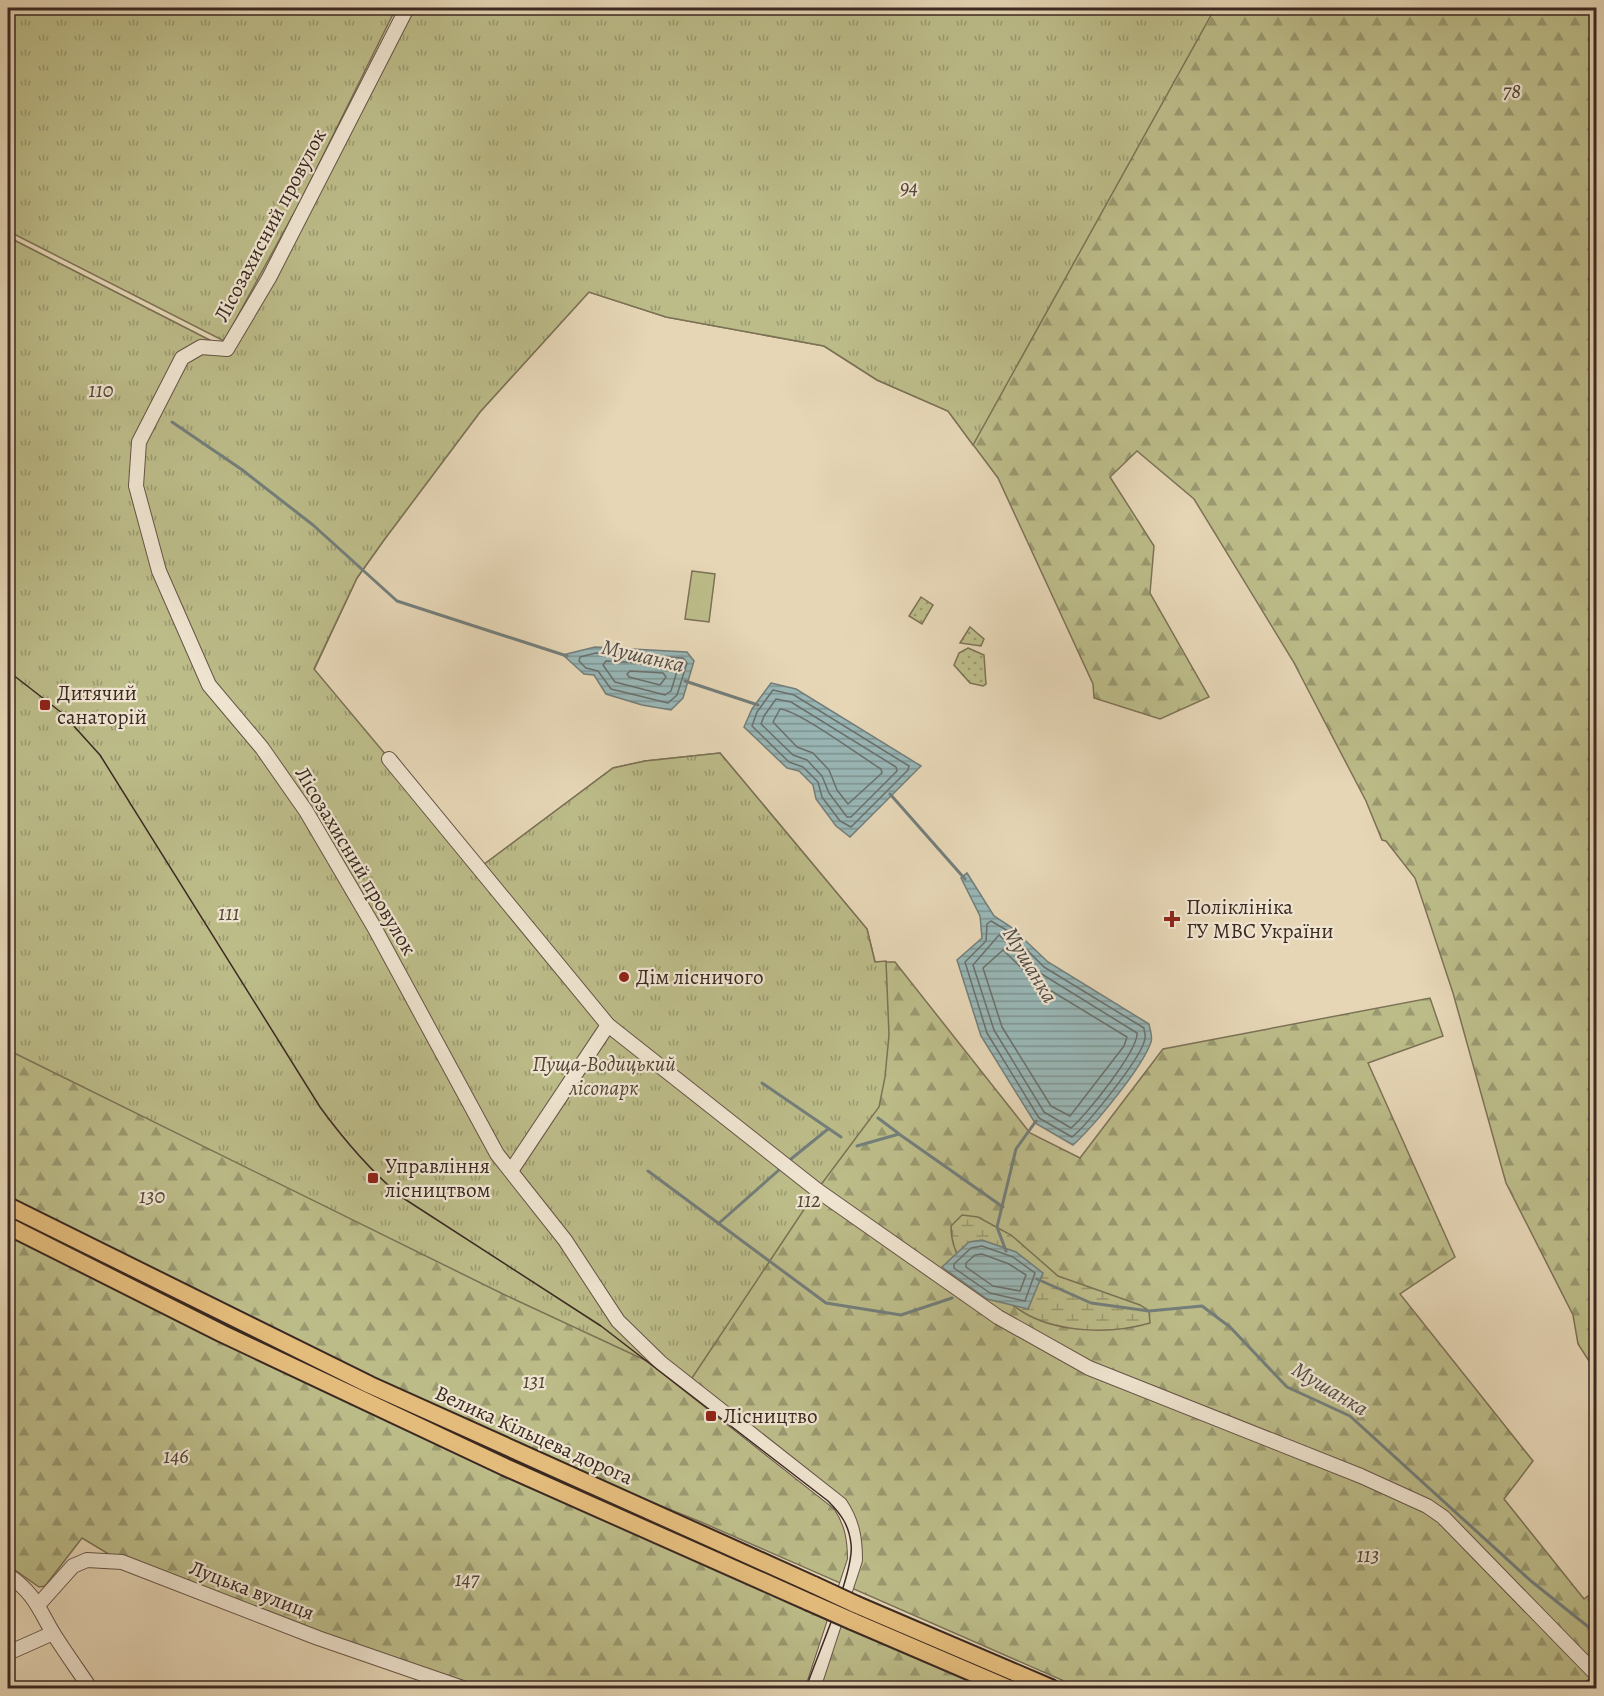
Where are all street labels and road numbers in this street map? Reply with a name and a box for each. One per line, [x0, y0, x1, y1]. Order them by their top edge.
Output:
street label: Лісозахисний провулок [207, 123, 333, 327]
street label: Лісозахисний провулок [289, 762, 423, 961]
street label: Велика Кільцева дорога [431, 1379, 638, 1491]
street label: Луцька вулиця [185, 1553, 319, 1627]

